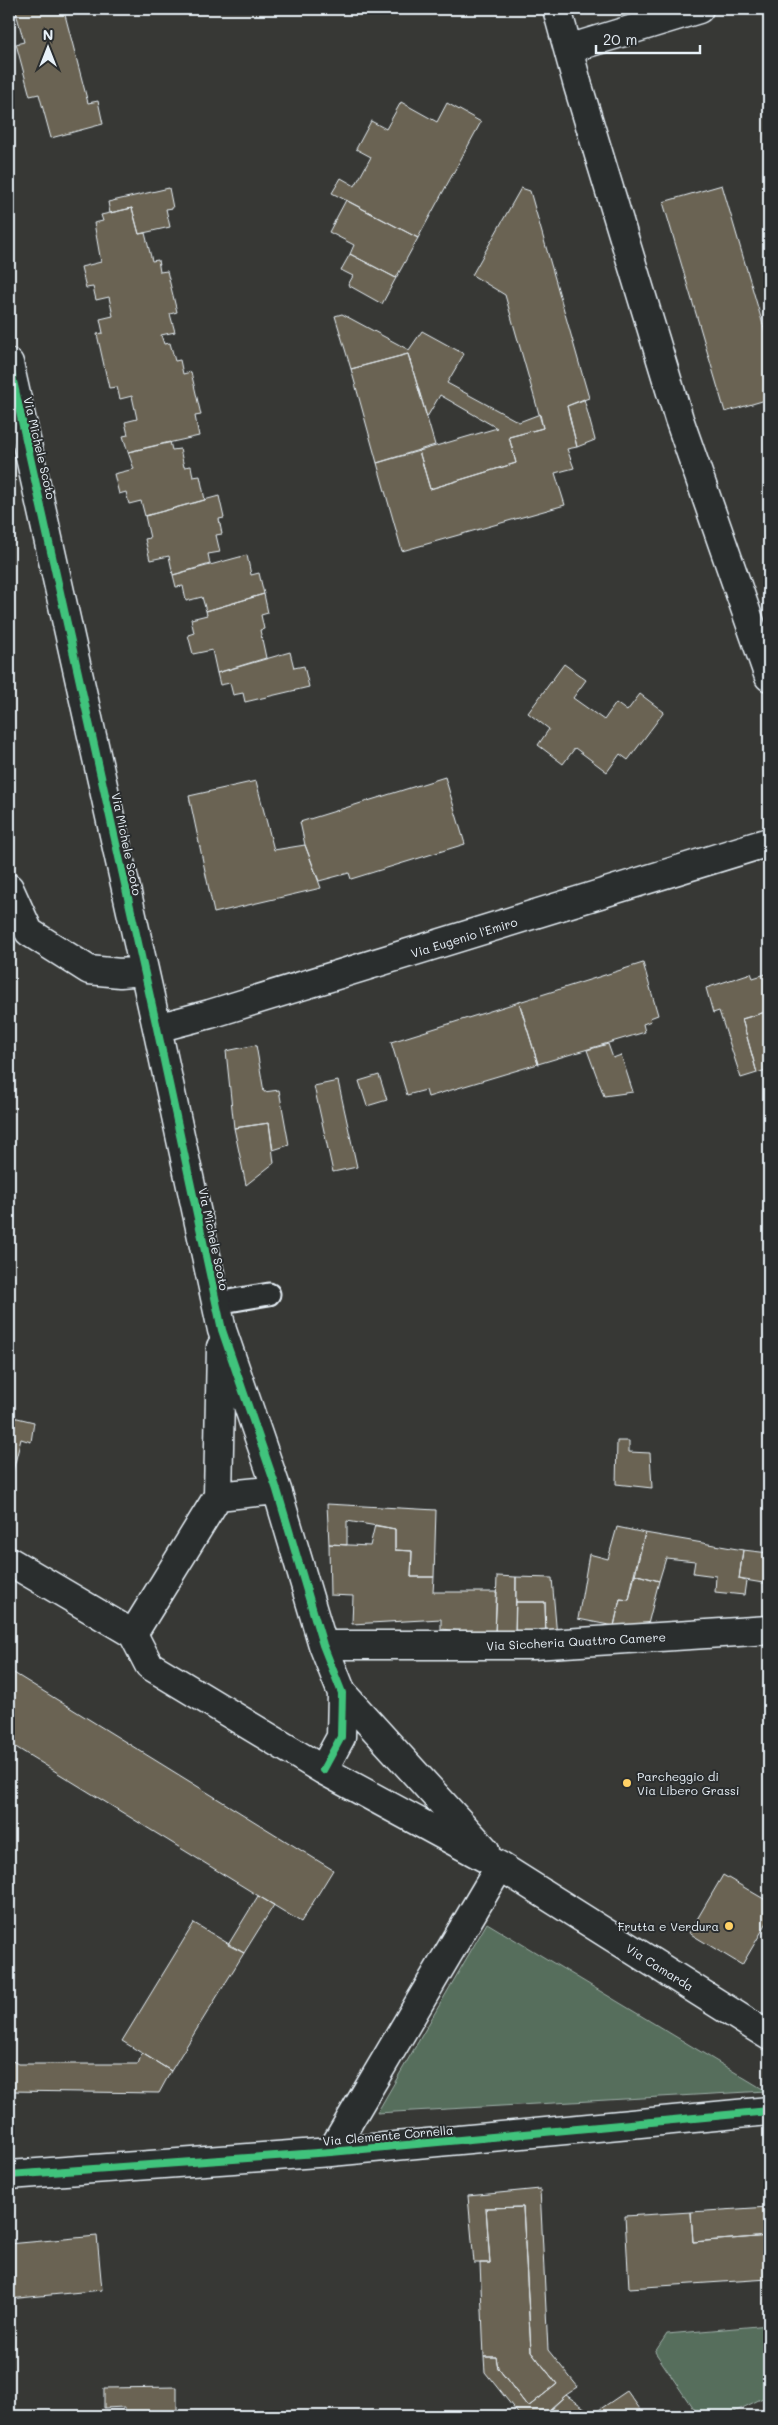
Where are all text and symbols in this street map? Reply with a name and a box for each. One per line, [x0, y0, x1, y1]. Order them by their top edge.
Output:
north arrow [22, 22, 72, 72]
scale bar [596, 22, 699, 54]
text: N [43, 25, 53, 44]
text: 20 m [603, 29, 637, 49]
street label: Via Michele Scoto [20, 395, 60, 501]
street label: Via Michele Scoto [108, 791, 146, 897]
street label: Via Eugenio l'Emiro [409, 913, 519, 961]
street label: Via Michele Scoto [195, 1186, 233, 1292]
street label: Via Siccheria Quattro Camere [486, 1628, 666, 1654]
place label: Parcheggio di Via Libero Grassi [637, 1768, 739, 1798]
marker: Parcheggio di Via Libero Grassi [621, 1777, 633, 1789]
place label: Frutta e Verdura [618, 1918, 719, 1934]
marker: Frutta e Verdura [723, 1920, 735, 1932]
street label: Via Camarda [623, 1940, 697, 1994]
street label: Via Clemente Cornella [322, 2121, 454, 2149]

